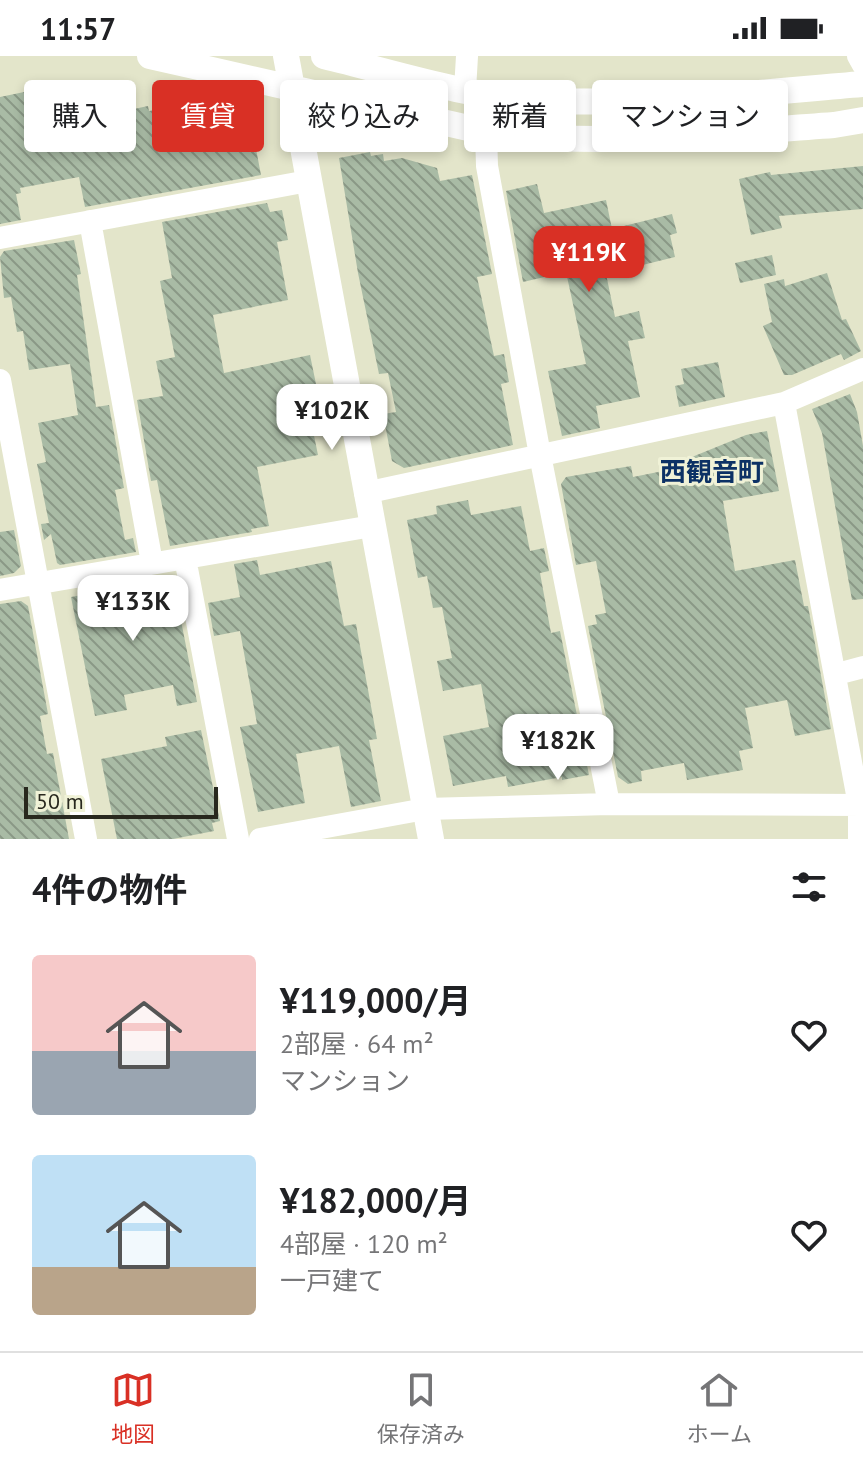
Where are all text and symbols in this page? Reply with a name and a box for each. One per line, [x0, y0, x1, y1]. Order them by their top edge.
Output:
text: 11:57 [40, 9, 116, 48]
chip: 購入 [24, 80, 136, 152]
chip: 賃貸 [152, 80, 264, 152]
chip: 絞り込み [280, 80, 448, 152]
chip: 新着 [464, 80, 576, 152]
chip: マンション [592, 80, 788, 152]
pin: ¥119K [533, 226, 645, 294]
text: ¥119K [551, 235, 627, 268]
pin: ¥102K [276, 384, 388, 452]
text: ¥102K [294, 393, 370, 426]
district label: 西観音町 [660, 455, 764, 488]
pin: ¥133K [77, 575, 189, 643]
text: ¥133K [95, 584, 171, 617]
pin: ¥182K [502, 714, 614, 782]
text: ¥182K [520, 723, 596, 756]
scale bar [24, 783, 218, 819]
text: 50 m [36, 787, 84, 815]
icon: filters [787, 865, 831, 909]
text: 4件の物件 [32, 867, 187, 911]
text: ¥119,000/月 [280, 978, 471, 1022]
icon: home [96, 987, 192, 1083]
icon: heart [787, 1013, 831, 1057]
text: 2部屋 · 64 m² [280, 1027, 434, 1060]
text: マンション [280, 1064, 410, 1097]
text: ¥182,000/月 [280, 1178, 471, 1222]
icon: home [96, 1187, 192, 1283]
icon: heart [787, 1213, 831, 1257]
text: 4部屋 · 120 m² [280, 1227, 448, 1260]
text: 一戸建て [280, 1264, 384, 1297]
tab: 地図 [111, 1368, 155, 1448]
tab: 保存済み [377, 1368, 465, 1448]
tab: ホーム [687, 1368, 752, 1448]

